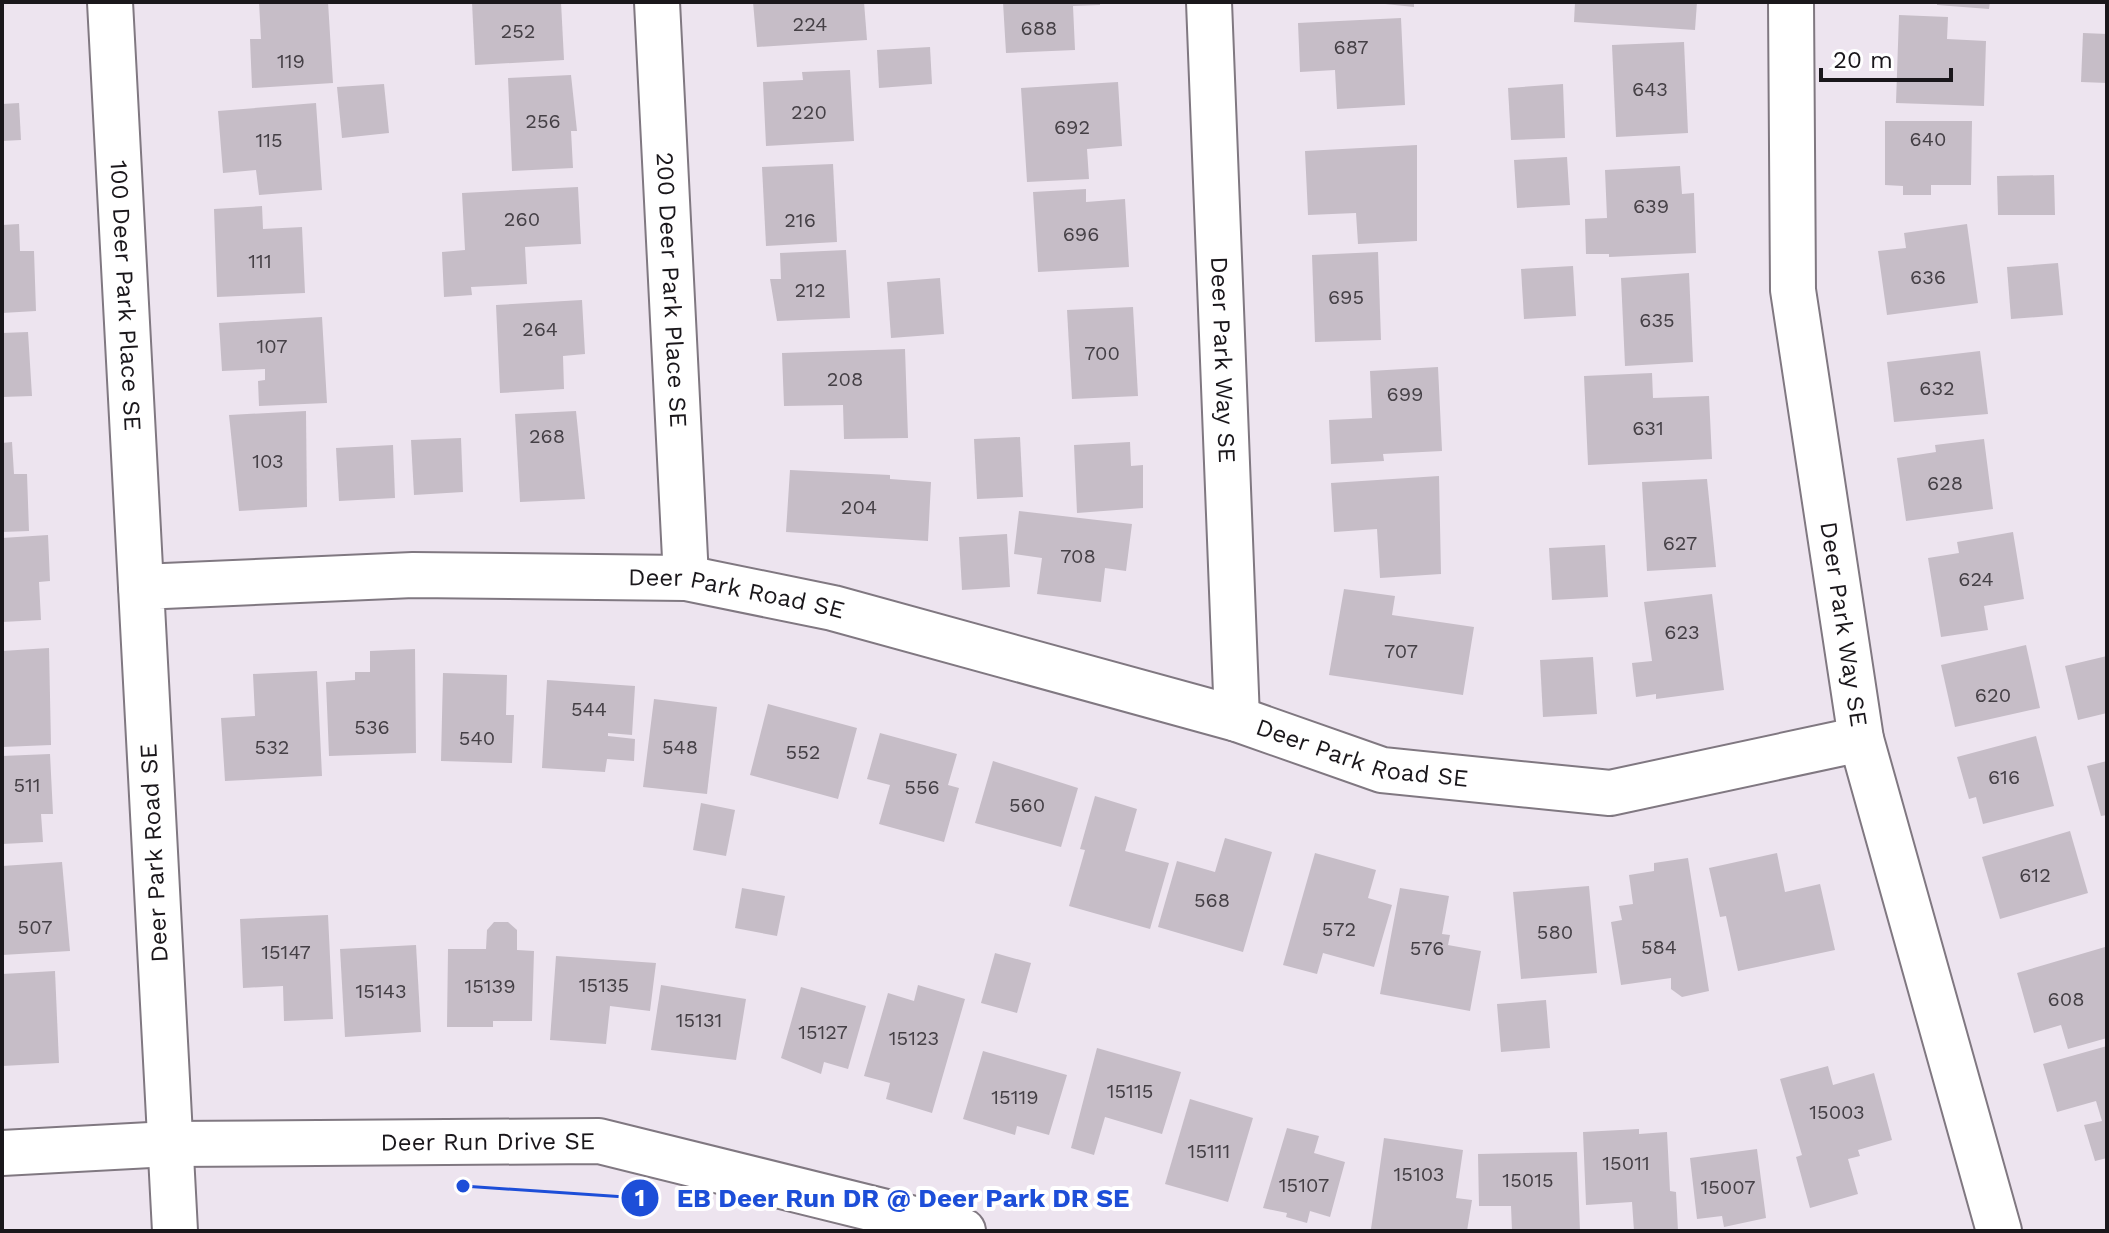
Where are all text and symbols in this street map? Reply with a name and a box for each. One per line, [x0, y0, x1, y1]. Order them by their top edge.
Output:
house number: 224 [793, 12, 827, 36]
house number: 688 [1021, 16, 1057, 40]
house number: 252 [501, 19, 535, 43]
scale bar [1821, 32, 1951, 82]
house number: 687 [1334, 35, 1368, 59]
text: 20 m [1833, 46, 1893, 74]
house number: 119 [277, 49, 305, 73]
house number: 643 [1632, 77, 1668, 101]
house number: 220 [791, 100, 827, 124]
house number: 256 [525, 109, 561, 133]
house number: 692 [1054, 115, 1090, 139]
house number: 640 [1910, 127, 1946, 151]
house number: 115 [255, 128, 283, 152]
street label: 200 Deer Park Place SE [651, 151, 692, 428]
street label: 100 Deer Park Place SE [104, 160, 147, 432]
house number: 639 [1633, 194, 1669, 218]
house number: 260 [504, 207, 540, 231]
house number: 216 [784, 208, 816, 232]
house number: 696 [1063, 222, 1099, 246]
house number: 111 [248, 249, 272, 273]
street label: Deer Park Way SE [1205, 256, 1241, 464]
house number: 636 [1910, 265, 1946, 289]
house number: 212 [794, 278, 826, 302]
house number: 695 [1328, 285, 1364, 309]
house number: 635 [1639, 308, 1675, 332]
house number: 264 [522, 317, 558, 341]
house number: 107 [256, 334, 288, 358]
house number: 700 [1084, 341, 1120, 365]
house number: 208 [827, 367, 863, 391]
house number: 632 [1919, 376, 1955, 400]
house number: 699 [1387, 382, 1423, 406]
house number: 631 [1632, 416, 1664, 440]
house number: 268 [529, 424, 565, 448]
house number: 103 [252, 449, 284, 473]
house number: 628 [1927, 471, 1963, 495]
house number: 204 [841, 495, 877, 519]
street label: Deer Park Way SE [1814, 520, 1873, 729]
house number: 627 [1663, 531, 1697, 555]
house number: 708 [1060, 544, 1096, 568]
street label: Deer Park Road SE [628, 563, 848, 625]
house number: 624 [1958, 567, 1994, 591]
house number: 623 [1664, 620, 1700, 644]
house number: 707 [1384, 639, 1418, 663]
house number: 620 [1975, 683, 2011, 707]
house number: 544 [571, 697, 607, 721]
street label: Deer Park Road SE [1252, 713, 1470, 793]
house number: 536 [354, 715, 390, 739]
house number: 540 [459, 726, 495, 750]
house number: 532 [255, 735, 289, 759]
house number: 548 [662, 735, 698, 759]
house number: 552 [786, 740, 820, 764]
street label: Deer Park Road SE [134, 743, 174, 963]
house number: 616 [1988, 765, 2020, 789]
house number: 511 [13, 773, 41, 797]
house number: 556 [904, 775, 940, 799]
house number: 560 [1009, 793, 1045, 817]
house number: 612 [2019, 863, 2051, 887]
house number: 568 [1194, 888, 1230, 912]
house number: 507 [18, 915, 52, 939]
house number: 572 [1322, 917, 1356, 941]
house number: 580 [1537, 920, 1573, 944]
house number: 584 [1641, 935, 1677, 959]
house number: 576 [1410, 936, 1444, 960]
house number: 15147 [261, 940, 311, 964]
house number: 15135 [579, 973, 629, 997]
house number: 15139 [464, 974, 516, 998]
house number: 15143 [355, 979, 407, 1003]
house number: 608 [2048, 987, 2084, 1011]
house number: 15131 [676, 1008, 722, 1032]
house number: 15127 [798, 1020, 848, 1044]
house number: 15123 [889, 1026, 939, 1050]
house number: 15115 [1107, 1079, 1153, 1103]
house number: 15119 [991, 1085, 1039, 1109]
house number: 15003 [1809, 1100, 1865, 1124]
street label: Deer Run Drive SE [380, 1127, 595, 1157]
house number: 15111 [1188, 1139, 1230, 1163]
house number: 15011 [1602, 1151, 1650, 1175]
house number: 15103 [1394, 1162, 1444, 1186]
house number: 15015 [1502, 1168, 1554, 1192]
callout: EB Deer Run DR @ Deer Park DR SE [620, 1173, 1146, 1223]
house number: 15107 [1279, 1173, 1329, 1197]
house number: 15007 [1700, 1175, 1756, 1199]
text: EB Deer Run DR @ Deer Park DR SE [677, 1183, 1129, 1213]
text: 1 [635, 1184, 645, 1212]

